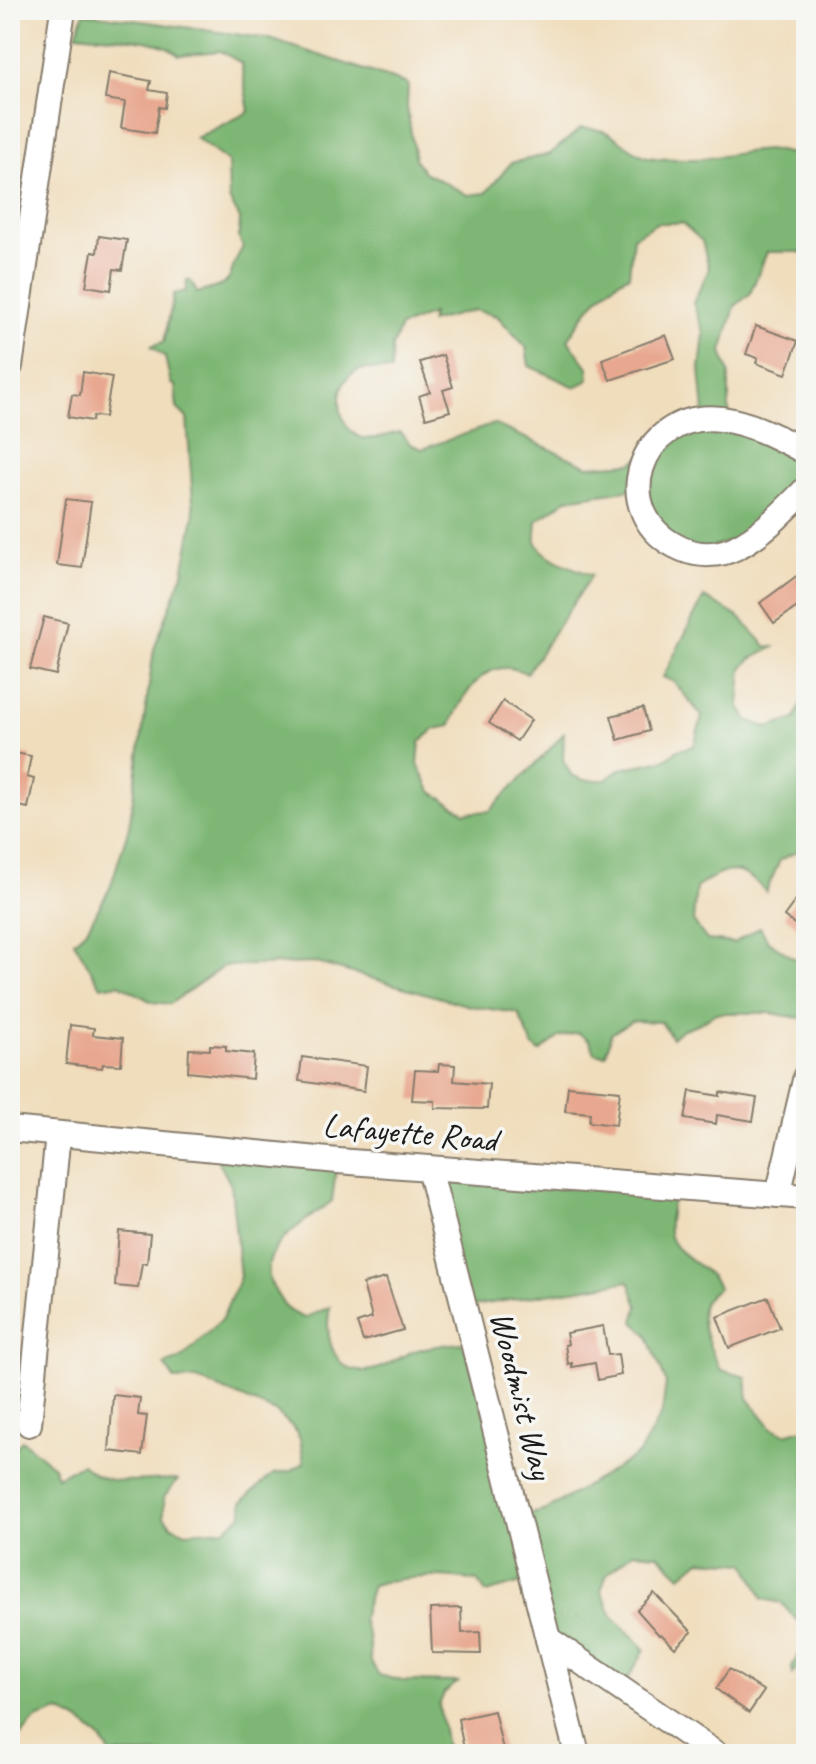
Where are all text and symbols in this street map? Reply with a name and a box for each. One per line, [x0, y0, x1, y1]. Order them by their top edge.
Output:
street label: Lafayette Road [321, 1103, 504, 1162]
street label: Woodmist Way [480, 1307, 564, 1486]

